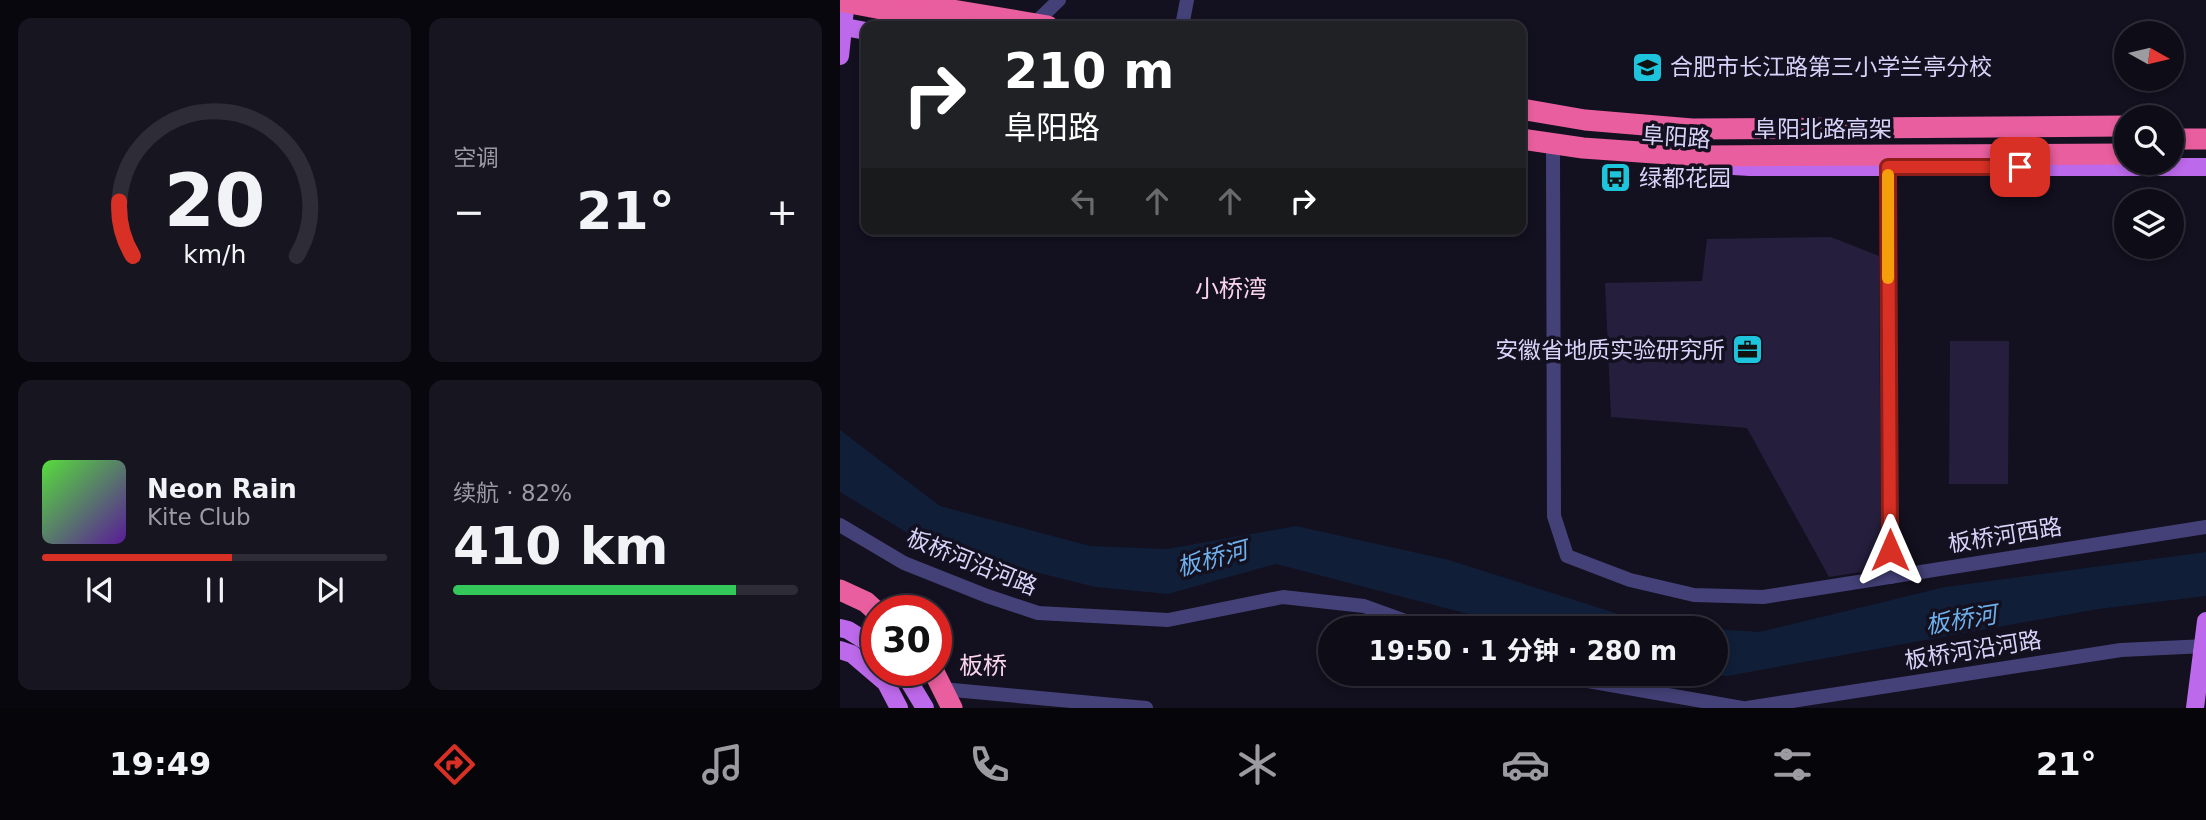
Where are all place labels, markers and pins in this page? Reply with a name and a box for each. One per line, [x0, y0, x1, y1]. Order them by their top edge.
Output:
school or university icon: 合肥市长江路第三小学兰亭分校 [1630, 50, 1664, 84]
place label: 合肥市长江路第三小学兰亭分校 [1670, 54, 1992, 80]
pin [1990, 137, 2050, 197]
bus stop icon: 绿都花园 [1599, 161, 1633, 195]
place label: 绿都花园 [1639, 165, 1731, 191]
office icon: 安徽省地质实验研究所 [1731, 333, 1765, 367]
place label: 安徽省地质实验研究所 [1495, 337, 1725, 363]

